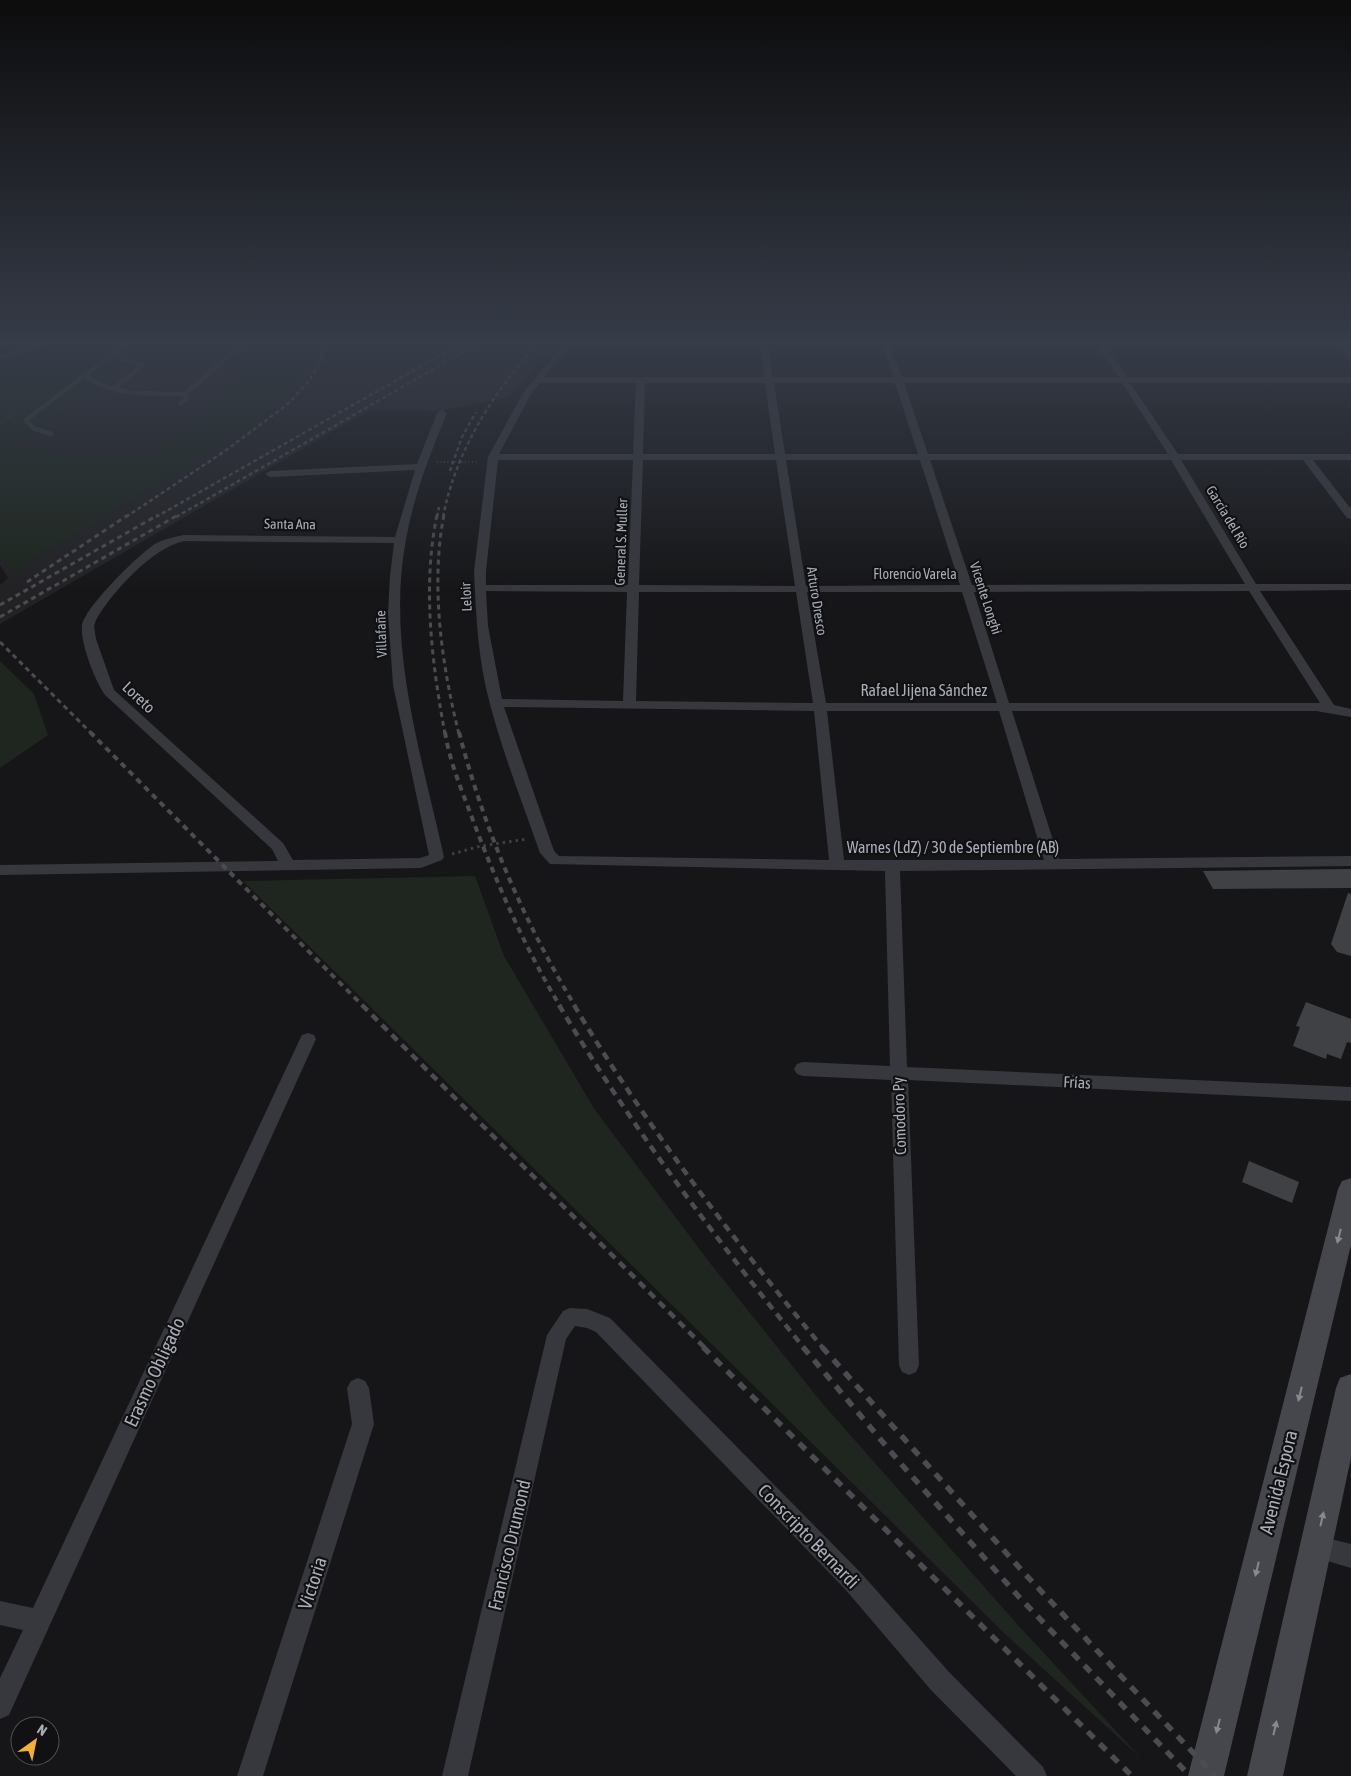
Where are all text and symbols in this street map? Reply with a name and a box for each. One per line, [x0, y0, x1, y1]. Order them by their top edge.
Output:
street label: García del Río [1203, 483, 1253, 551]
street label: General S. Muller [611, 497, 631, 586]
street label: Santa Ana [264, 516, 316, 532]
street label: Vicente Longhi [967, 560, 1005, 636]
street label: Arturo Dresco [804, 566, 830, 636]
street label: Florencio Varela [873, 566, 957, 582]
street label: Leloir [457, 581, 475, 612]
street label: Villafañe [372, 610, 390, 658]
street label: Loreto [119, 678, 159, 716]
street label: Rafael Jijena Sánchez [861, 681, 988, 700]
street label: Warnes (LdZ) / 30 de Septiembre (AB) [847, 838, 1059, 857]
street label: Frías [1063, 1072, 1092, 1092]
street label: Comodoro Py [889, 1076, 910, 1155]
one-way arrow [1335, 1229, 1343, 1244]
street label: Erasmo Obligado [119, 1314, 189, 1430]
one-way arrow [1296, 1387, 1304, 1402]
street label: Avenida Espora [1254, 1428, 1302, 1536]
street label: Francisco Drumond [483, 1477, 535, 1613]
street label: Conscripto Bernardi [754, 1479, 864, 1593]
one-way arrow [1318, 1511, 1326, 1526]
street label: Victoria [293, 1554, 331, 1612]
one-way arrow [1253, 1561, 1261, 1576]
north arrow [10, 1716, 60, 1766]
one-way arrow [1214, 1719, 1222, 1734]
text: N [34, 1721, 50, 1739]
one-way arrow [1271, 1721, 1279, 1736]

